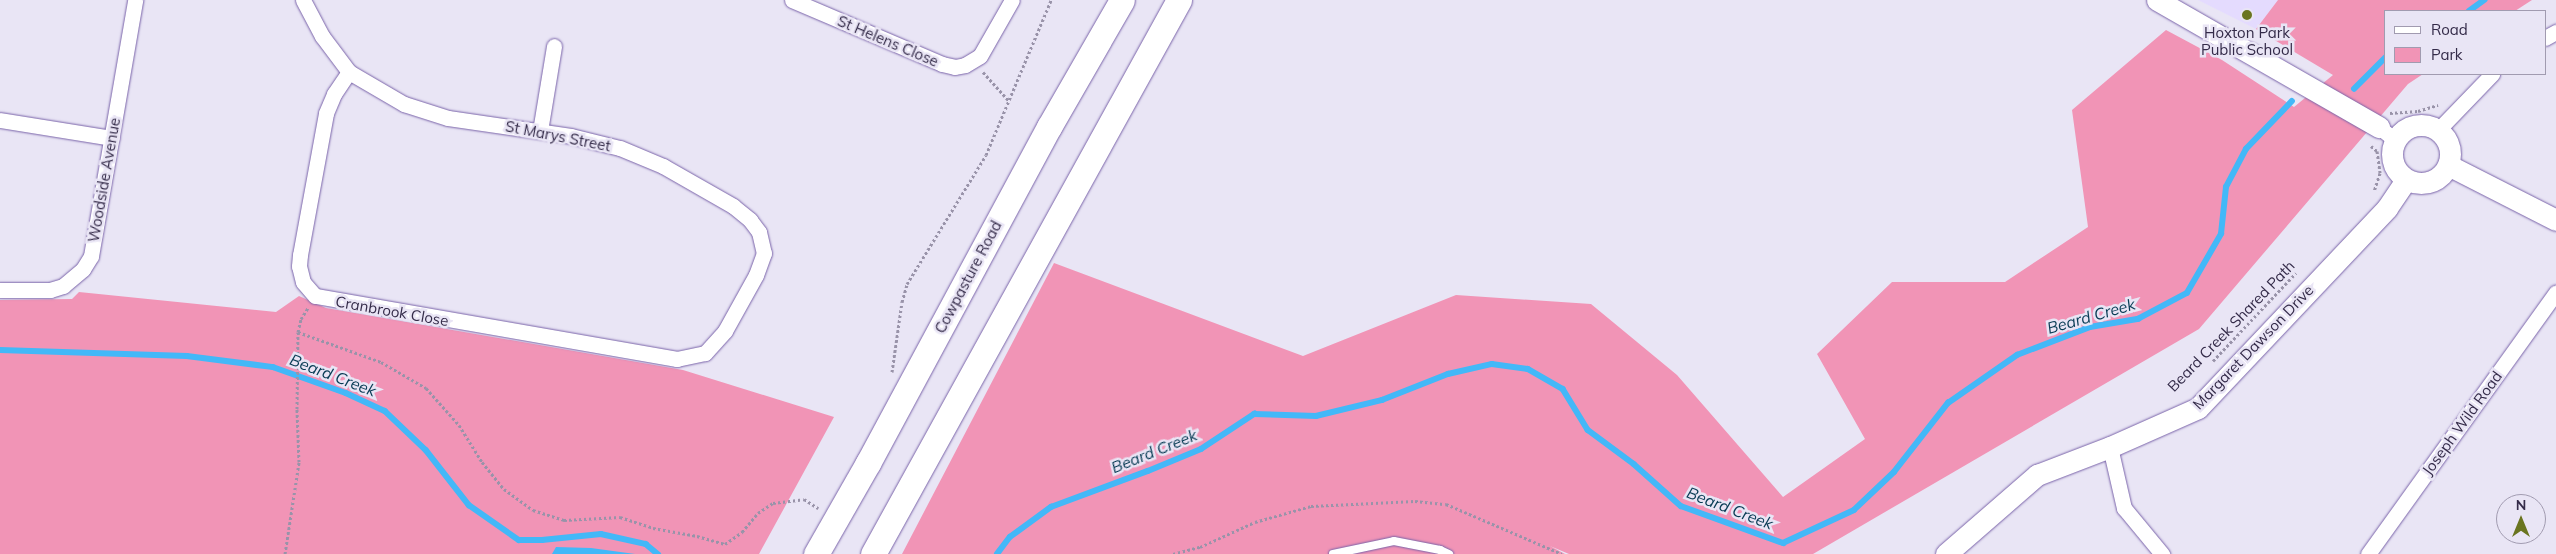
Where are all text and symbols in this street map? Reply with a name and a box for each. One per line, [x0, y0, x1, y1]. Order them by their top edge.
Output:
marker: Hoxton Park Public School [2241, 9, 2253, 21]
legend [2384, 10, 2546, 75]
street label: St Helens Close [835, 12, 941, 70]
text: Road [2431, 20, 2468, 39]
place label: Hoxton Park Public School [2201, 23, 2293, 58]
text: Park [2431, 45, 2463, 64]
street label: Woodside Avenue [84, 116, 124, 244]
street label: St Marys Street [504, 117, 612, 155]
street label: Cowpasture Road [931, 218, 1005, 336]
street label: Beard Creek Shared Path [2164, 257, 2298, 395]
street label: Margaret Dawson Drive [2189, 281, 2317, 413]
street label: Cranbrook Close [334, 292, 450, 330]
water label: Beard Creek [2045, 294, 2137, 338]
water label: Beard Creek [287, 350, 379, 400]
street label: Joseph Wild Road [2418, 367, 2506, 479]
water label: Beard Creek [1108, 425, 1200, 477]
water label: Beard Creek [1684, 483, 1776, 533]
north arrow [2496, 494, 2546, 544]
text: N [2516, 496, 2526, 514]

